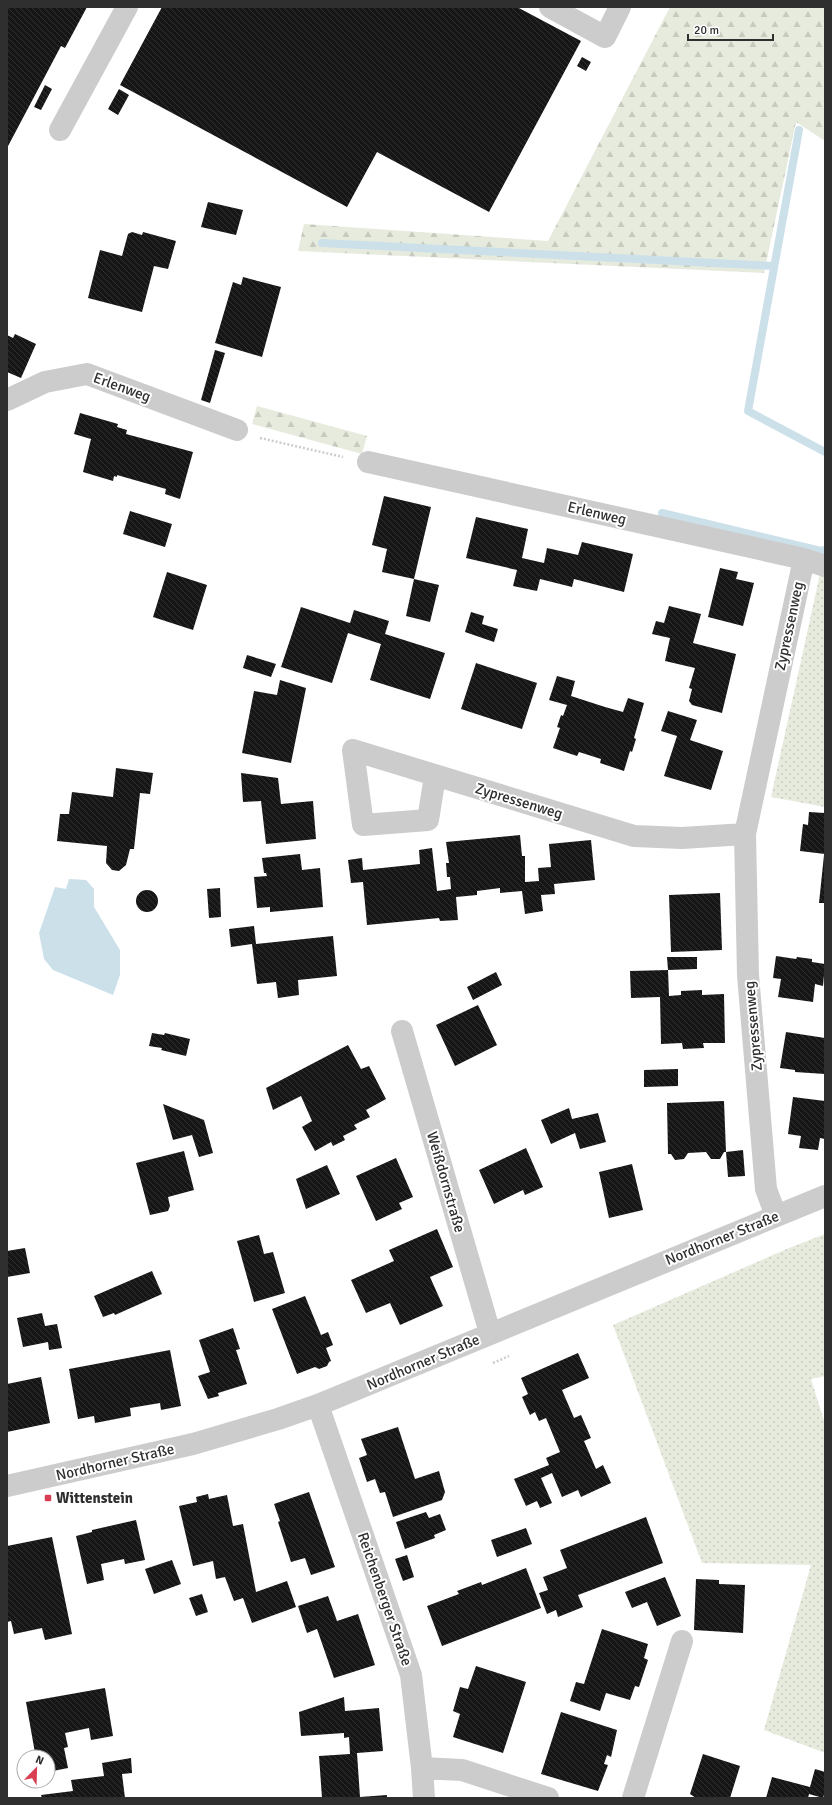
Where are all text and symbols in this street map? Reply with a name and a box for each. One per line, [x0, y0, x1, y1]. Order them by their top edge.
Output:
scale bar [688, 16, 773, 42]
text: 20 m [694, 23, 719, 38]
street label: Erlenweg [91, 368, 153, 406]
street label: Erlenweg [566, 498, 628, 529]
street label: Zypressenweg [771, 580, 807, 672]
street label: Zypressenweg [473, 779, 565, 823]
street label: Zypressenweg [740, 980, 766, 1072]
street label: Weißdornstraße [423, 1129, 469, 1235]
street label: Nordhorner Straße [663, 1207, 781, 1269]
street label: Nordhorner Straße [364, 1330, 482, 1394]
street label: Nordhorner Straße [54, 1440, 176, 1484]
place label: Wittenstein [56, 1489, 133, 1507]
marker: Wittenstein [43, 1493, 53, 1503]
street label: Reichenberger Straße [354, 1530, 416, 1668]
north arrow [16, 1749, 56, 1789]
text: N [34, 1753, 46, 1768]

